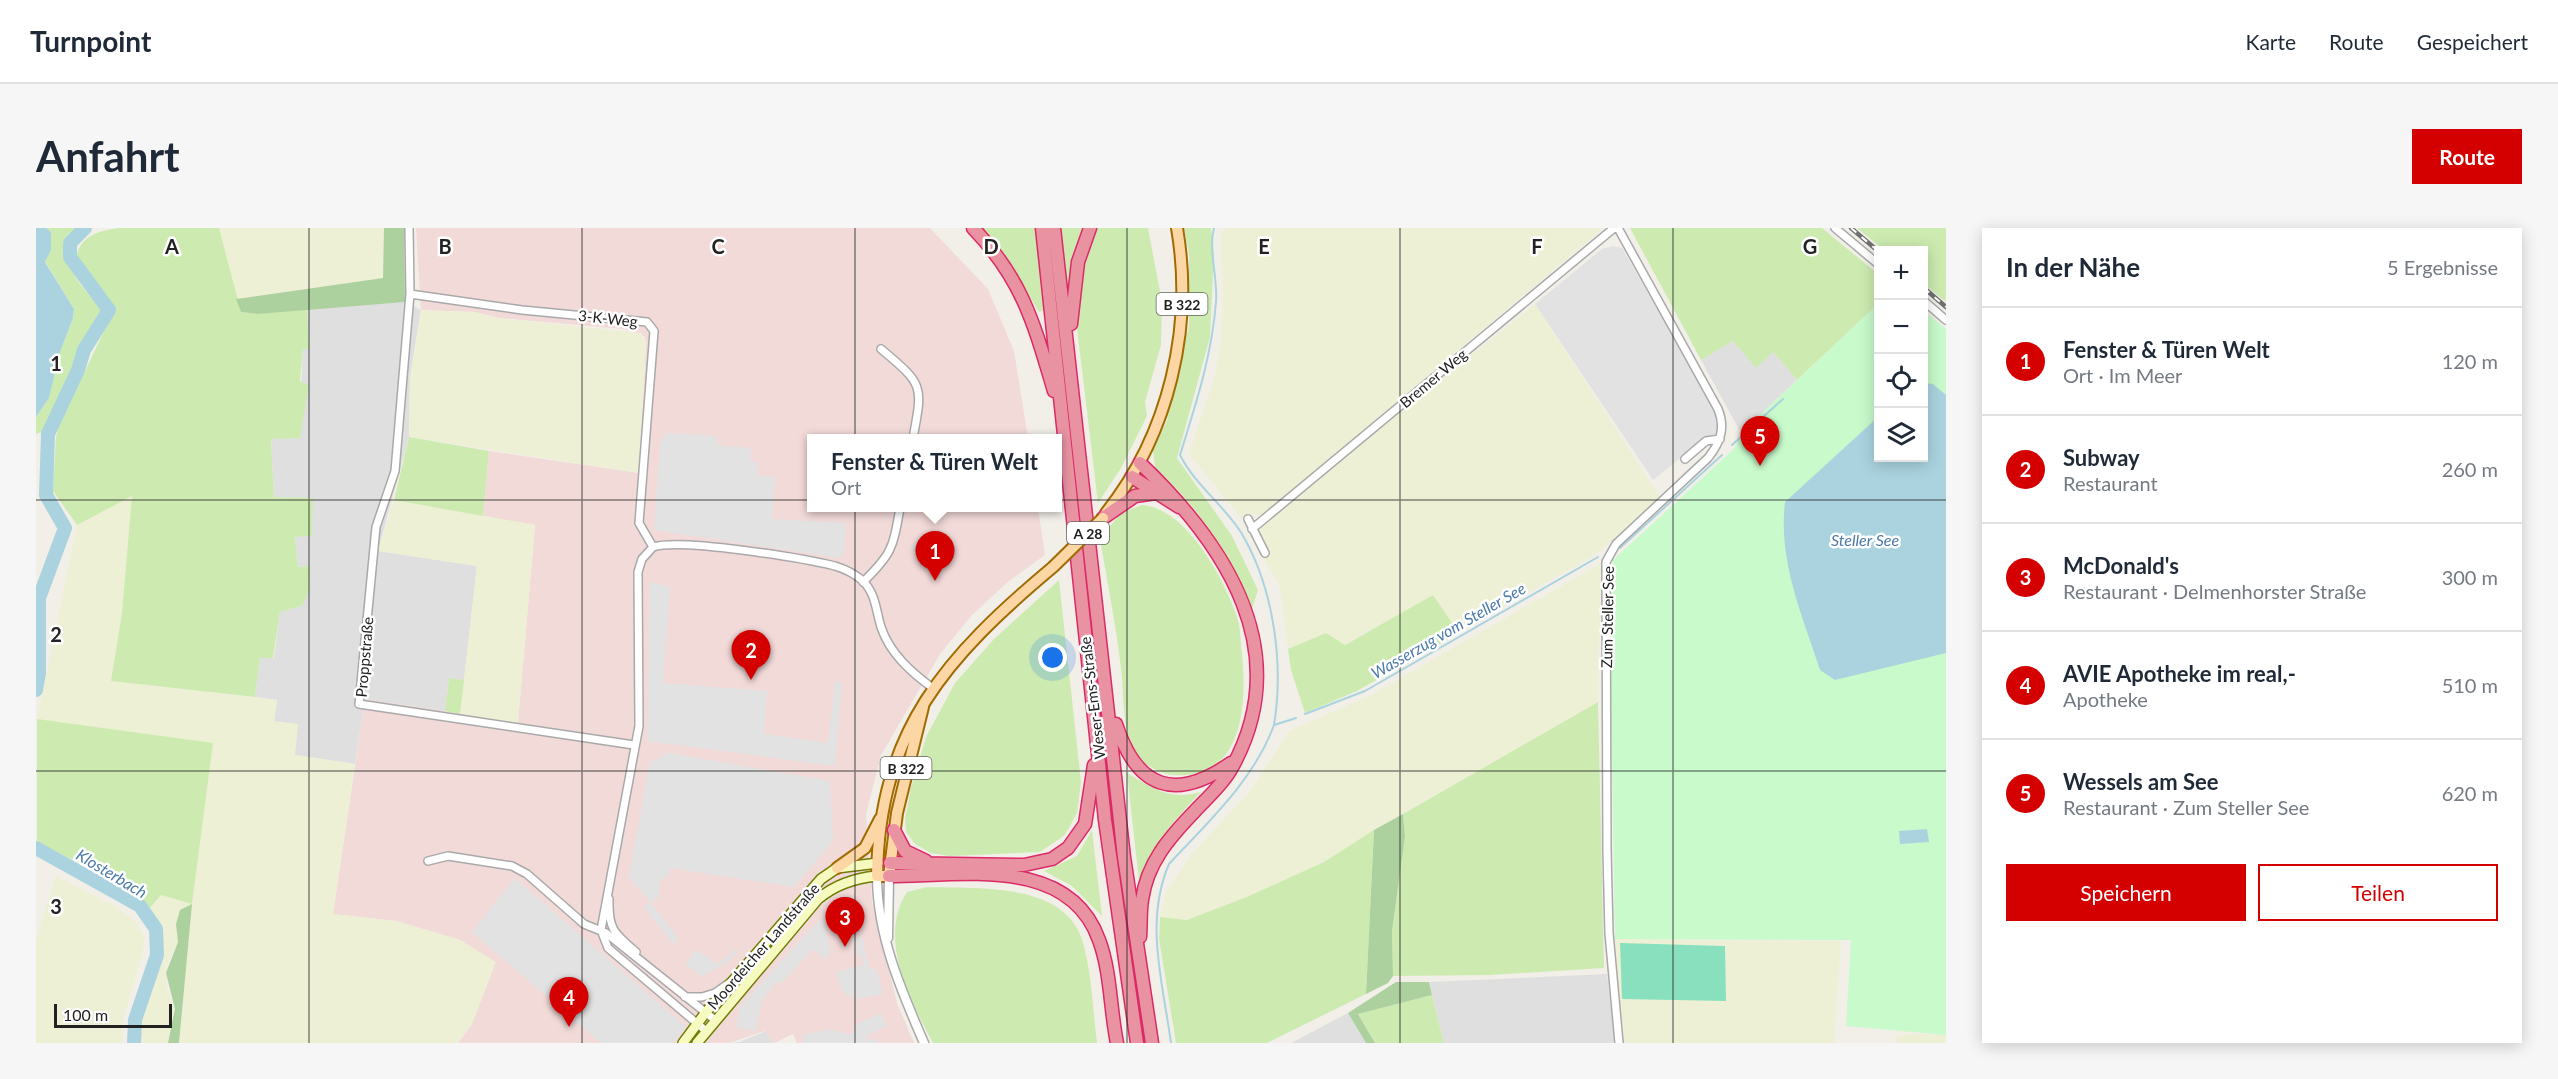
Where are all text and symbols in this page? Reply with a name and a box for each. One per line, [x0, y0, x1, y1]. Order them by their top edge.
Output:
text: Turnpoint [30, 24, 151, 58]
text: Karte [2246, 29, 2296, 54]
text: Route [2329, 29, 2384, 54]
text: Gespeichert [2417, 29, 2528, 54]
button: Route [2412, 129, 2522, 184]
text: Anfahrt [36, 131, 180, 181]
text: A [164, 234, 179, 258]
text: B [438, 234, 452, 258]
text: C [711, 234, 725, 258]
text: D [983, 234, 999, 258]
text: E [1258, 234, 1270, 258]
text: F [1531, 234, 1543, 258]
text: G [1803, 234, 1817, 258]
map controls [1874, 246, 1928, 462]
button: + [1874, 246, 1928, 300]
text: In der Nähe [2006, 251, 2140, 283]
text: 5 Ergebnisse [2387, 255, 2498, 279]
road number: B 322 [1156, 293, 1208, 315]
button: − [1874, 300, 1928, 354]
street label: 3-K-Weg [577, 306, 639, 330]
text: Fenster & Türen Welt [2063, 336, 2270, 363]
street label: Bremer Weg [1396, 345, 1470, 411]
text: 1 [2020, 349, 2031, 373]
text: 120 m [2442, 349, 2498, 373]
text: 1 [50, 351, 62, 375]
button: locate [1874, 354, 1928, 408]
text: Ort · Im Meer [2063, 363, 2182, 387]
button: layers [1874, 408, 1928, 462]
pin: 5 [1740, 416, 1780, 466]
popup [807, 434, 1062, 512]
text: Subway [2063, 444, 2140, 471]
text: Fenster & Türen Welt [831, 448, 1038, 475]
text: 2 [2020, 457, 2031, 481]
text: 260 m [2442, 457, 2498, 481]
text: Restaurant [2063, 471, 2158, 495]
text: Ort [831, 475, 861, 499]
road number: A 28 [1067, 522, 1109, 544]
water label: Steller See [1831, 530, 1899, 549]
pin: 1 [916, 532, 954, 581]
text: McDonald's [2063, 552, 2179, 579]
text: 3 [2020, 565, 2031, 589]
text: 300 m [2442, 565, 2498, 589]
street label: Zum Steller See [1597, 566, 1617, 668]
water label: Wasserzug vom Steller See [1367, 578, 1529, 682]
text: Restaurant · Delmenhorster Straße [2063, 579, 2366, 603]
street label: Proppstraße [352, 616, 376, 698]
text: 2 [50, 622, 62, 646]
pin: 2 [732, 630, 770, 680]
street label: Weser-Ems-Straße [1076, 636, 1108, 760]
your location [1038, 643, 1067, 672]
text: AVIE Apotheke im real,- [2063, 660, 2296, 687]
text: 4 [2020, 673, 2031, 697]
text: 510 m [2442, 673, 2498, 697]
text: Apotheke [2063, 687, 2148, 711]
road number: B 322 [880, 757, 932, 779]
text: Wessels am See [2063, 768, 2219, 795]
text: 5 [2020, 781, 2031, 805]
text: 620 m [2442, 781, 2498, 805]
text: Restaurant · Zum Steller See [2063, 795, 2309, 819]
water label: Klosterbach [73, 844, 151, 902]
button: Speichern [2006, 864, 2246, 921]
button: Teilen [2258, 864, 2498, 921]
street label: Moordeicher Landstraße [703, 879, 823, 1013]
text: 3 [50, 894, 62, 918]
pin: 3 [826, 898, 864, 947]
pin: 4 [550, 978, 588, 1027]
scale bar [54, 1001, 172, 1028]
text: 100 m [63, 1005, 108, 1024]

